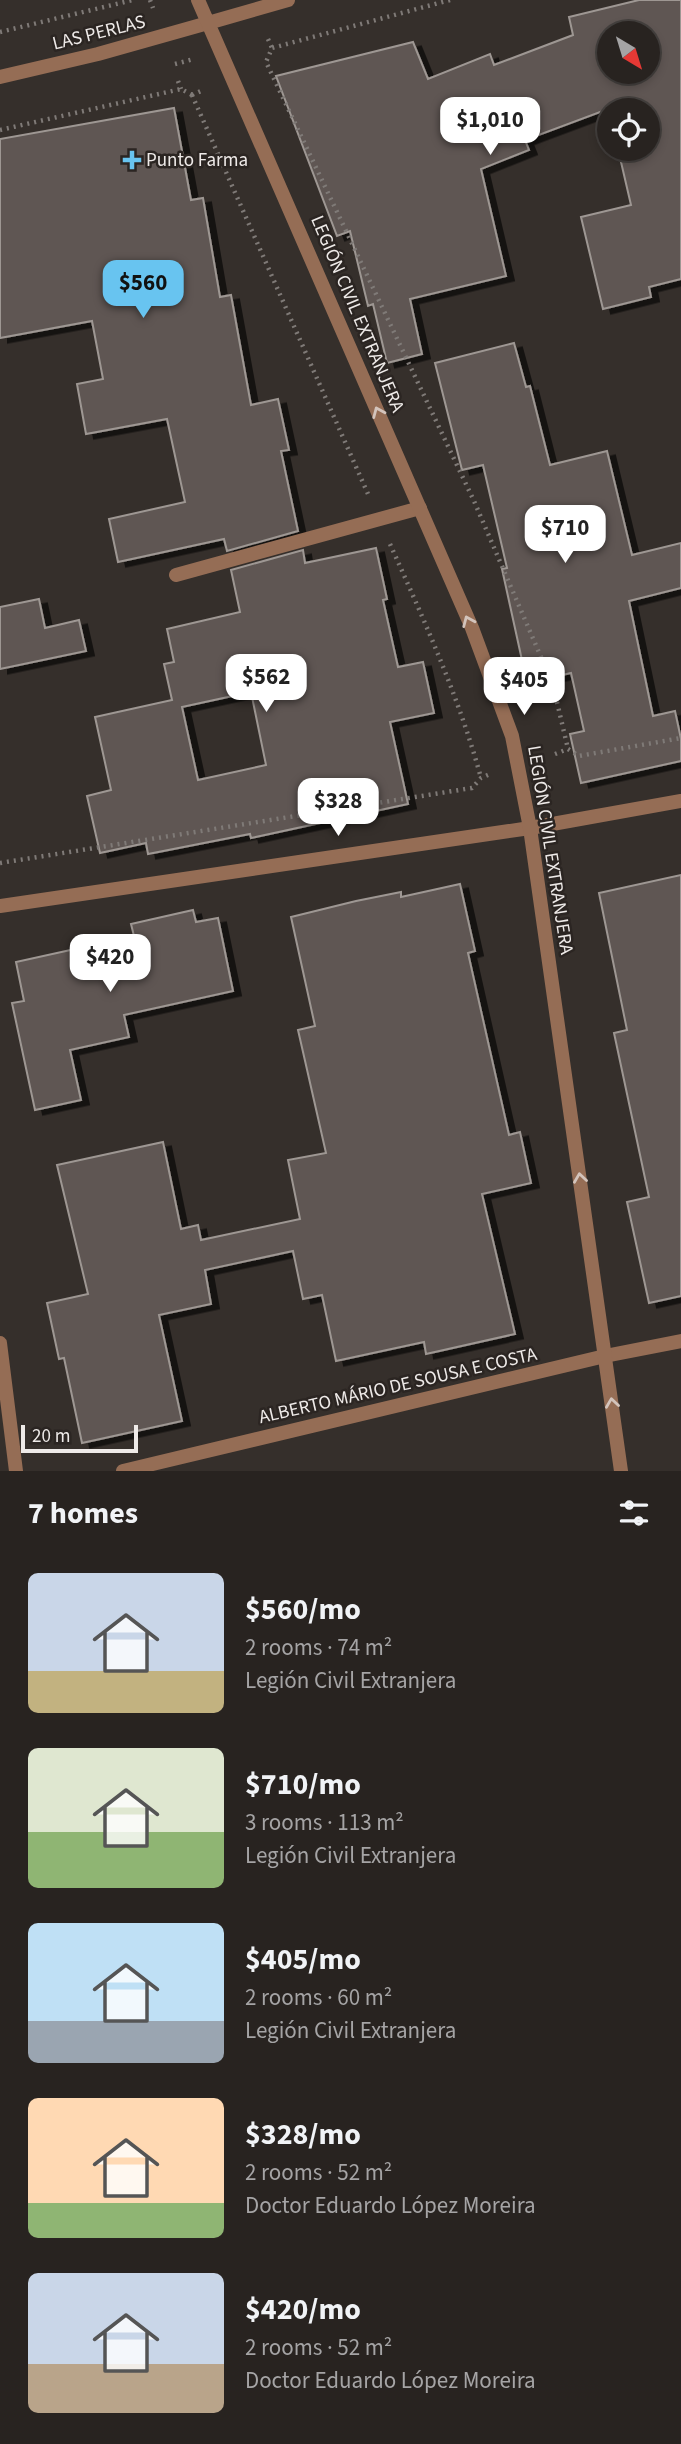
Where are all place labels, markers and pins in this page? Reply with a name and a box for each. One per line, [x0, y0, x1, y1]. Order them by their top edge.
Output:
pin: $1,010 [433, 97, 547, 157]
place label: Punto Farma [146, 147, 248, 174]
marker: Punto Farma [124, 152, 140, 168]
pin: $560 [102, 260, 184, 320]
pin: $710 [524, 505, 606, 565]
pin: $562 [225, 654, 307, 714]
pin: $405 [483, 658, 565, 717]
pin: $328 [297, 778, 379, 838]
pin: $420 [69, 934, 151, 994]

